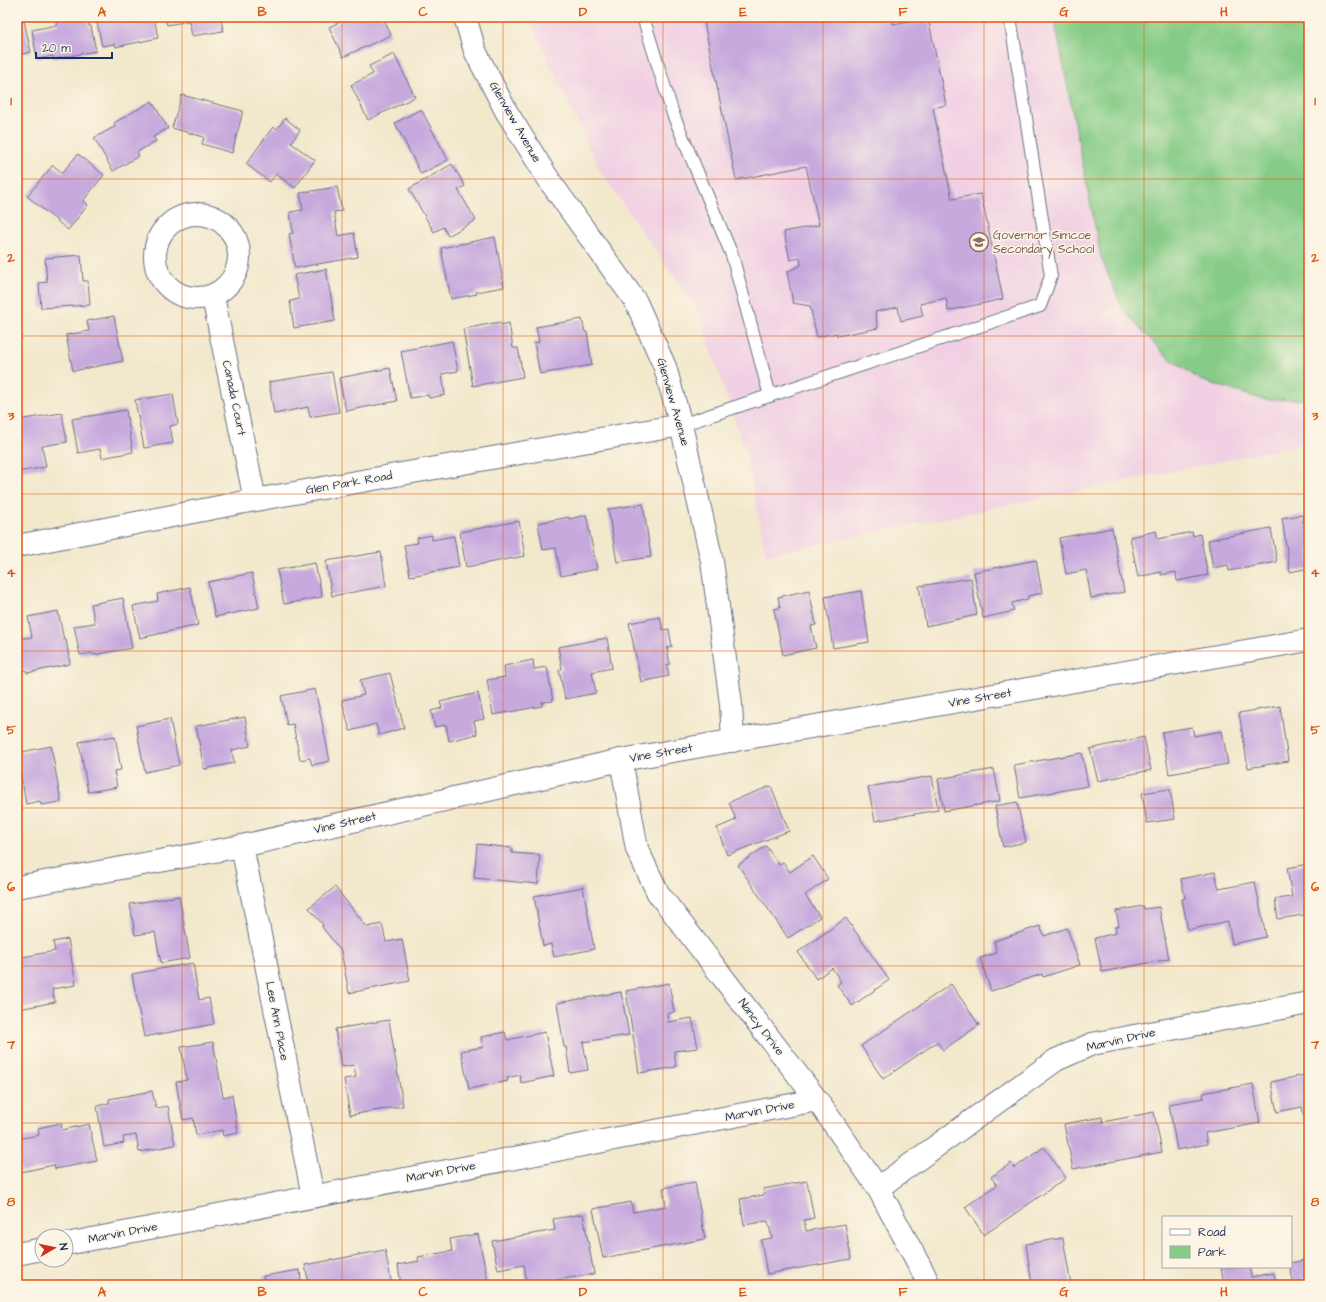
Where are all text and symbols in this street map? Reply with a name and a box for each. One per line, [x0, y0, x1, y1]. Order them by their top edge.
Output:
text: A [98, 3, 107, 21]
text: B [257, 3, 267, 21]
text: C [418, 3, 428, 21]
text: D [579, 3, 588, 21]
text: E [739, 3, 747, 21]
text: F [898, 3, 908, 21]
text: G [1059, 3, 1069, 21]
text: H [1220, 3, 1228, 21]
scale bar [36, 34, 112, 60]
text: 20 m [42, 40, 71, 57]
street label: Glenview Avenue [485, 78, 545, 166]
text: 1 [10, 92, 12, 110]
text: 1 [1314, 92, 1316, 110]
place label: Governor Simcoe Secondary School [993, 227, 1095, 259]
school or university icon: Governor Simcoe Secondary School [968, 231, 990, 253]
text: 2 [6, 249, 15, 267]
text: 2 [1310, 249, 1319, 267]
street label: Glenview Avenue [652, 356, 694, 448]
street label: Canada Court [218, 359, 250, 437]
text: 3 [7, 407, 15, 425]
text: 3 [1311, 407, 1319, 425]
street label: Glen Park Road [304, 467, 394, 499]
text: 4 [7, 564, 16, 582]
text: 4 [1311, 564, 1320, 582]
street label: Vine Street [947, 684, 1013, 712]
text: 5 [6, 721, 16, 739]
text: 5 [1310, 721, 1320, 739]
street label: Vine Street [628, 739, 694, 767]
street label: Vine Street [312, 808, 378, 838]
text: 6 [7, 878, 16, 896]
text: 6 [1311, 878, 1320, 896]
street label: Lee Ann Place [261, 980, 293, 1063]
street label: Nancy Drive [733, 995, 788, 1060]
street label: Marvin Drive [1085, 1024, 1158, 1056]
text: 7 [6, 1036, 16, 1054]
text: 7 [1310, 1036, 1320, 1054]
street label: Marvin Drive [724, 1096, 797, 1126]
street label: Marvin Drive [405, 1157, 478, 1187]
text: 8 [7, 1193, 16, 1211]
text: 8 [1311, 1193, 1320, 1211]
legend [1162, 1216, 1292, 1268]
street label: Marvin Drive [87, 1218, 160, 1248]
text: Road [1198, 1224, 1226, 1241]
north arrow [34, 1228, 74, 1268]
text: N [55, 1242, 71, 1251]
text: Park [1198, 1244, 1226, 1261]
text: A [98, 1283, 107, 1301]
text: B [257, 1283, 267, 1301]
text: C [418, 1283, 428, 1301]
text: D [579, 1283, 588, 1301]
text: E [739, 1283, 747, 1301]
text: F [898, 1283, 908, 1301]
text: G [1059, 1283, 1069, 1301]
text: H [1220, 1283, 1228, 1301]

